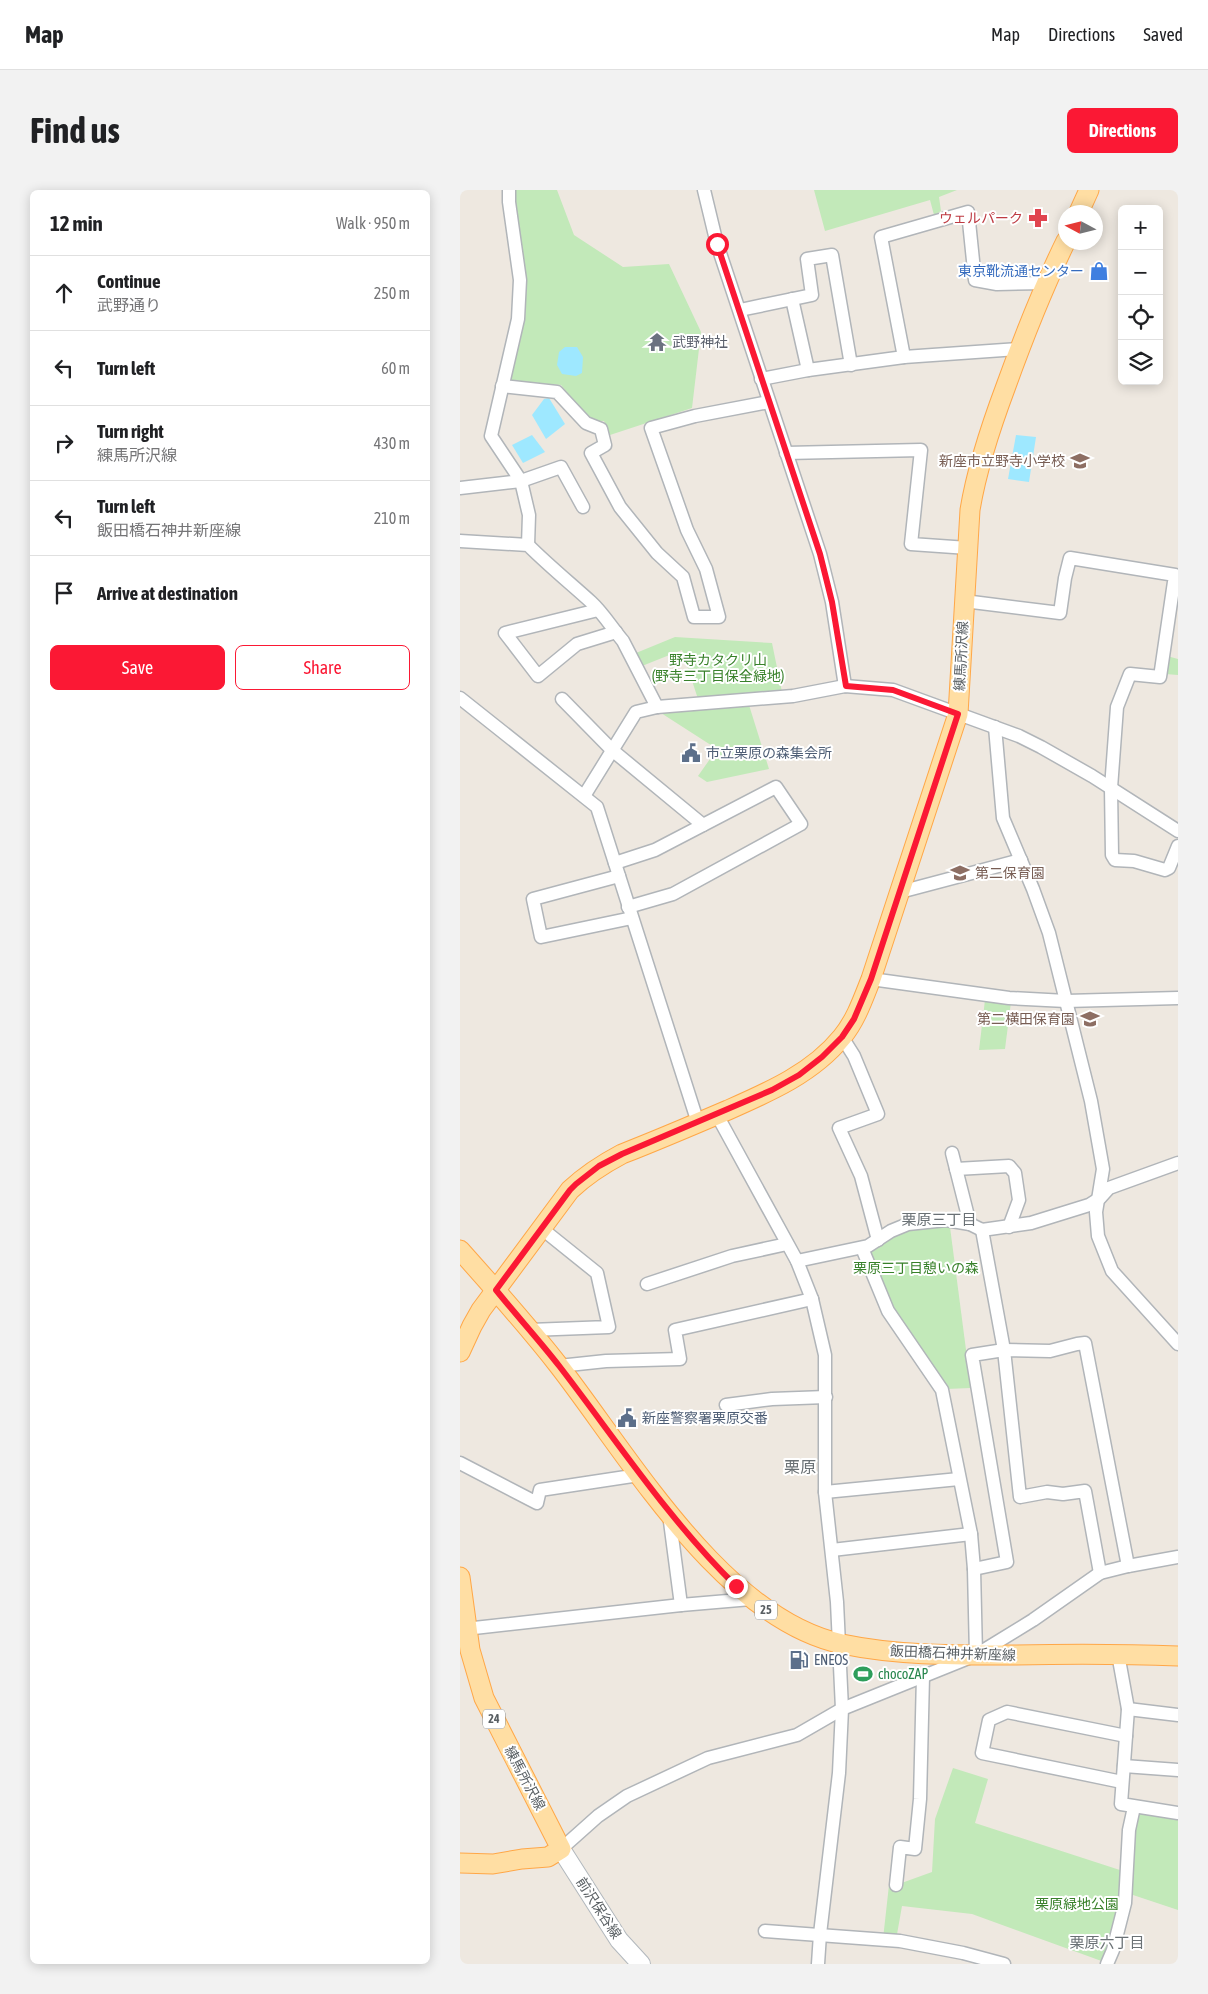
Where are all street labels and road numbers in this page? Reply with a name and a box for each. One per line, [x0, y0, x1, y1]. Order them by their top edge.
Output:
street label: 練馬所沢線 [951, 621, 971, 691]
road number: 25 [755, 1600, 777, 1620]
street label: 飯田橋石神井新座線 [890, 1643, 1016, 1663]
road number: 24 [483, 1710, 505, 1728]
street label: 練馬所沢線 [502, 1743, 548, 1813]
street label: 前沢保谷線 [573, 1874, 625, 1942]

